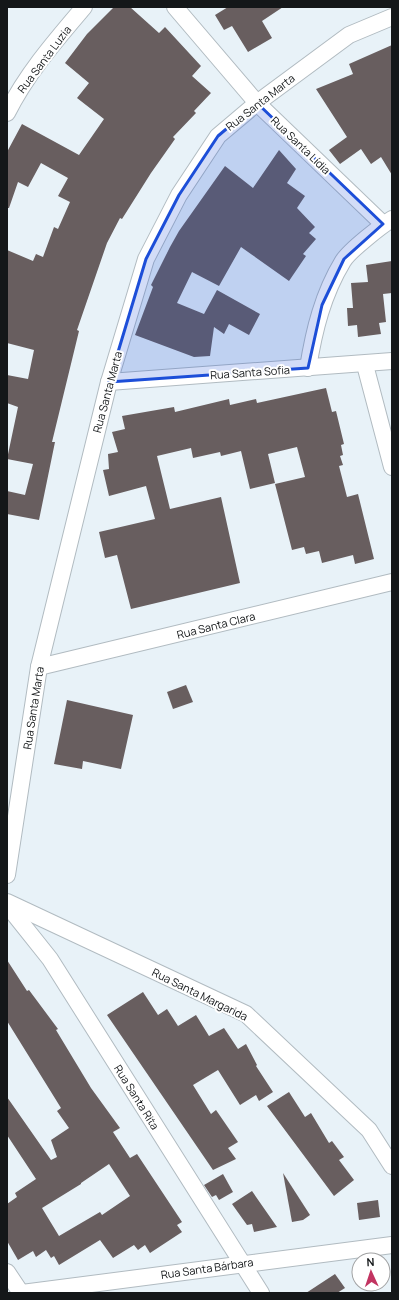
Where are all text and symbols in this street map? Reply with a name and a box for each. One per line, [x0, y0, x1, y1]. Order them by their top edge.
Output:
street label: Rua Santa Luzia [14, 22, 74, 96]
street label: Rua Santa Marta [222, 70, 298, 134]
street label: Rua Santa Lídia [268, 113, 334, 177]
street label: Rua Santa Marta [89, 350, 125, 434]
street label: Rua Santa Sofia [210, 362, 290, 382]
street label: Rua Santa Clara [175, 608, 257, 642]
street label: Rua Santa Marta [19, 665, 47, 751]
street label: Rua Santa Margarida [150, 964, 250, 1024]
street label: Rua Santa Rita [111, 1062, 163, 1132]
north arrow [351, 1252, 391, 1292]
street label: Rua Santa Bárbara [160, 1254, 254, 1282]
text: N [366, 1254, 375, 1269]

